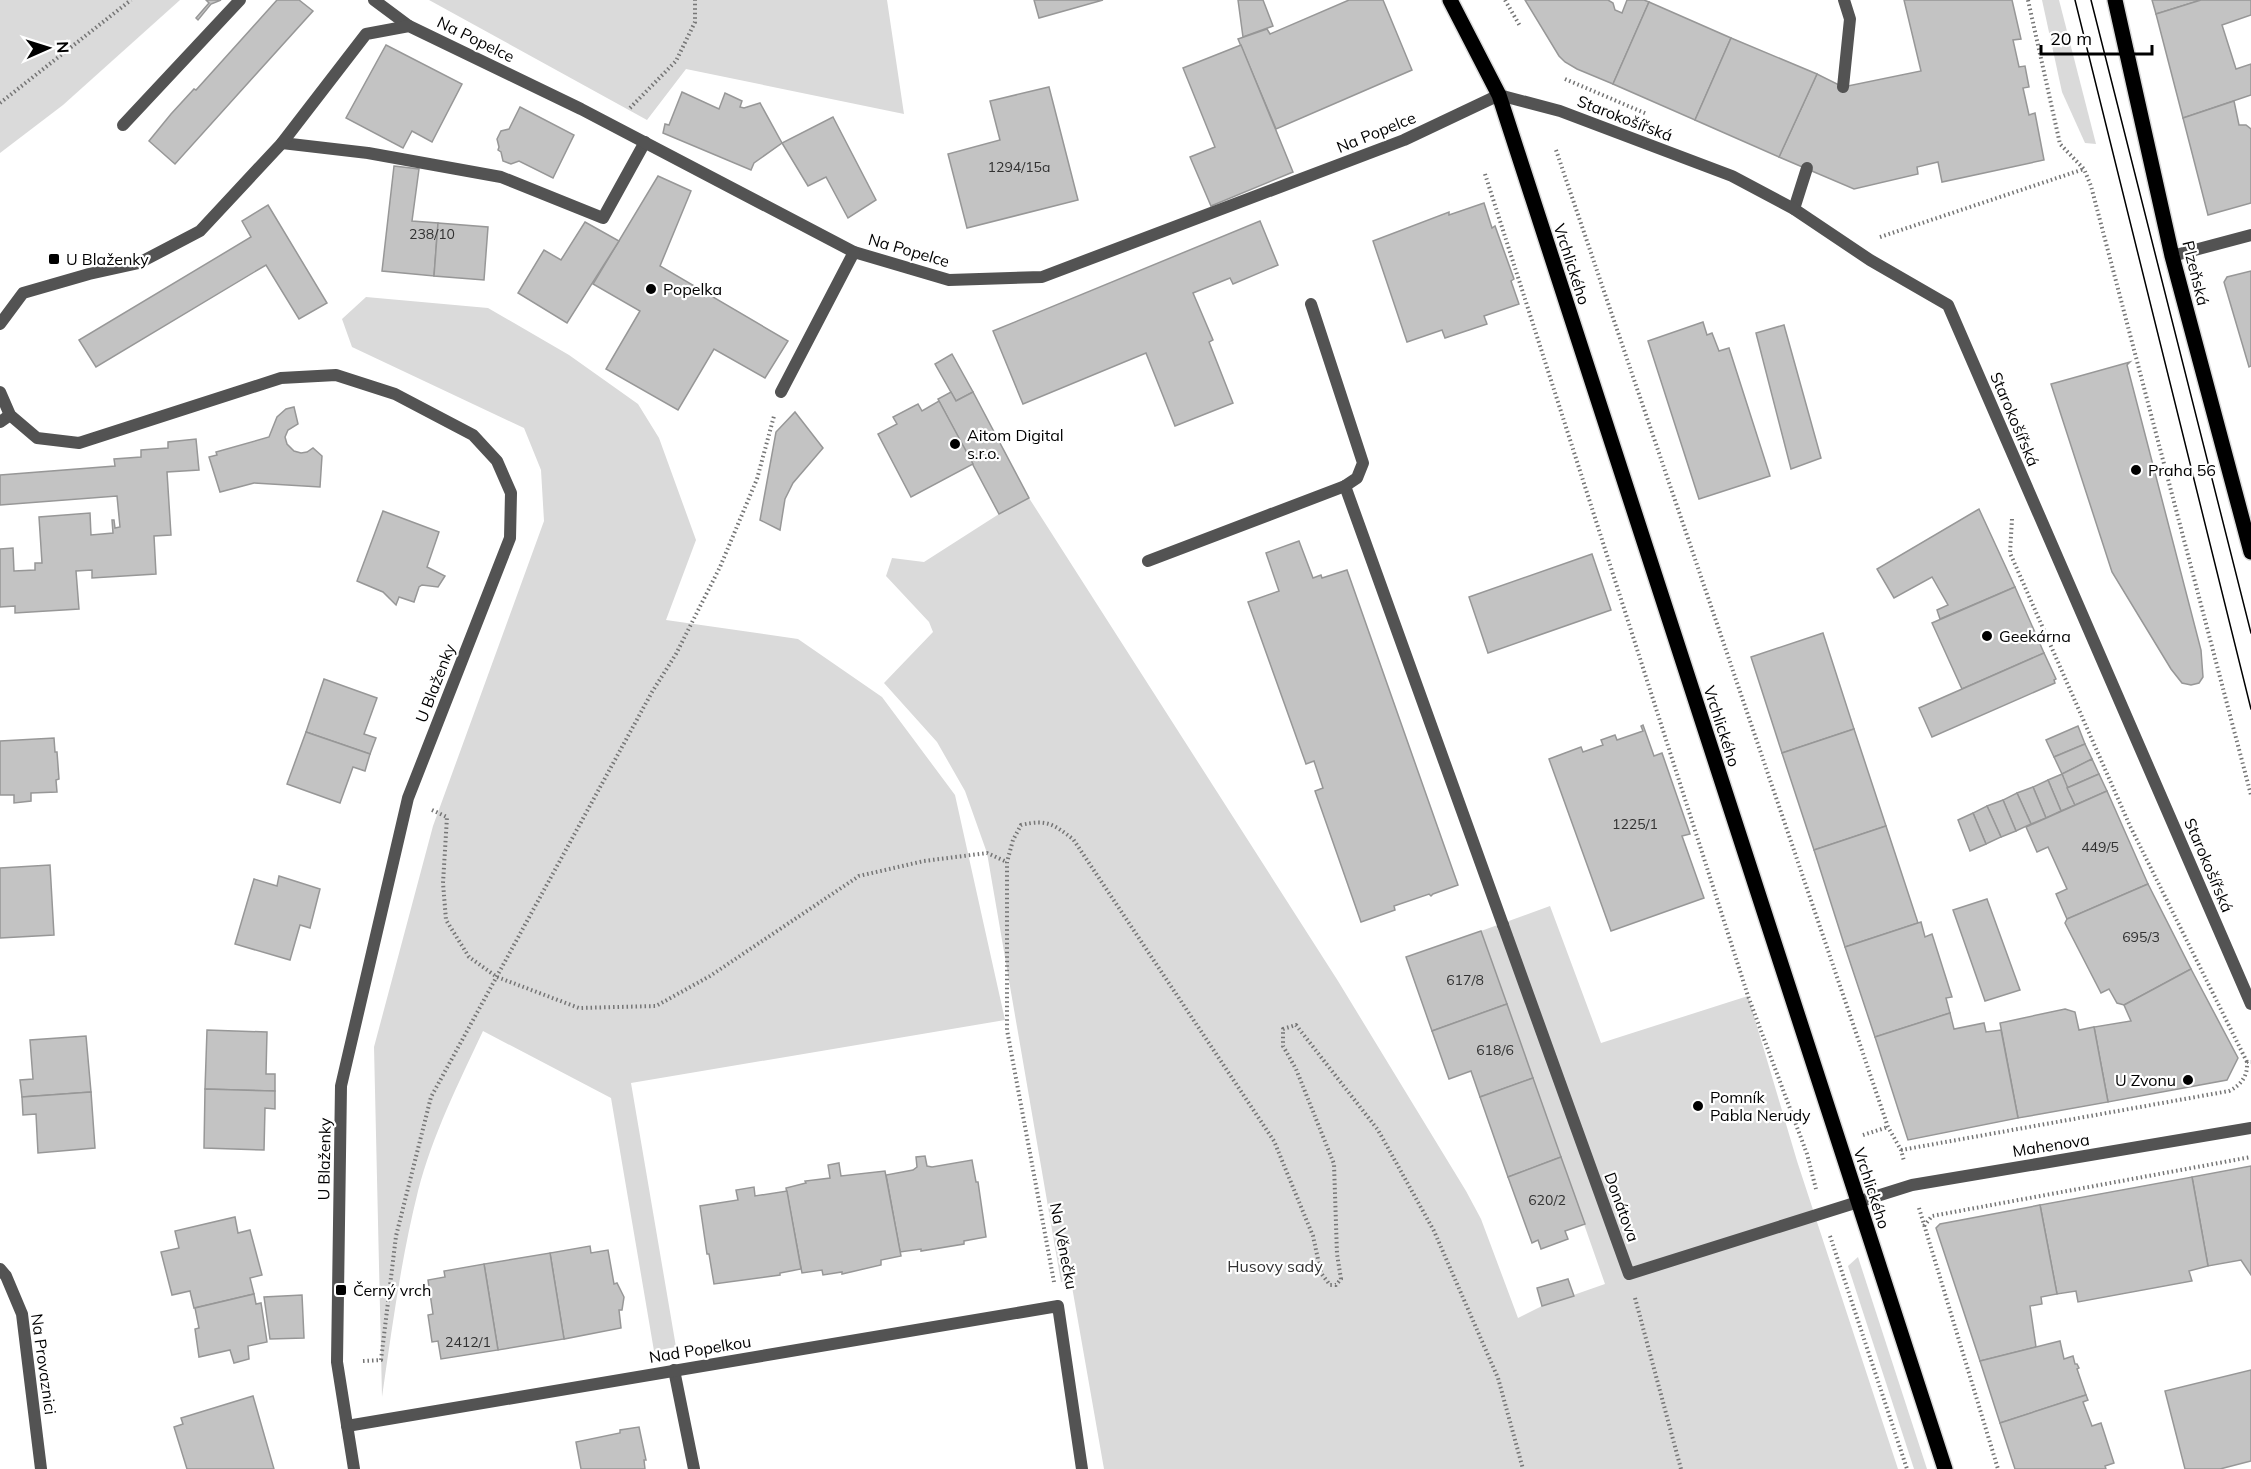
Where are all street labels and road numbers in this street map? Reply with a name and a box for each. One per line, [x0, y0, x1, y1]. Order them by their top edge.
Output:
street label: Na Popelce [434, 12, 518, 66]
street label: Starokošířská [1575, 91, 1675, 145]
street label: Na Popelce [1334, 107, 1418, 157]
street label: Vrchlického [1550, 221, 1594, 307]
street label: Na Popelce [866, 229, 952, 271]
street label: Plzeňská [2178, 238, 2214, 308]
street label: Starokošířská [1986, 369, 2044, 469]
street label: U Blaženky [411, 640, 459, 725]
street label: Vrchlického [1700, 683, 1744, 769]
street label: Starokošířská [2180, 815, 2238, 915]
street label: U Blaženky [313, 1117, 335, 1201]
street label: Mahenova [2011, 1129, 2091, 1161]
street label: Vrchlického [1850, 1145, 1894, 1231]
street label: Donátova [1600, 1169, 1644, 1245]
street label: Na Věnečku [1046, 1201, 1082, 1291]
street label: Na Provaznici [27, 1312, 61, 1416]
street label: Nad Popelkou [648, 1331, 752, 1367]

